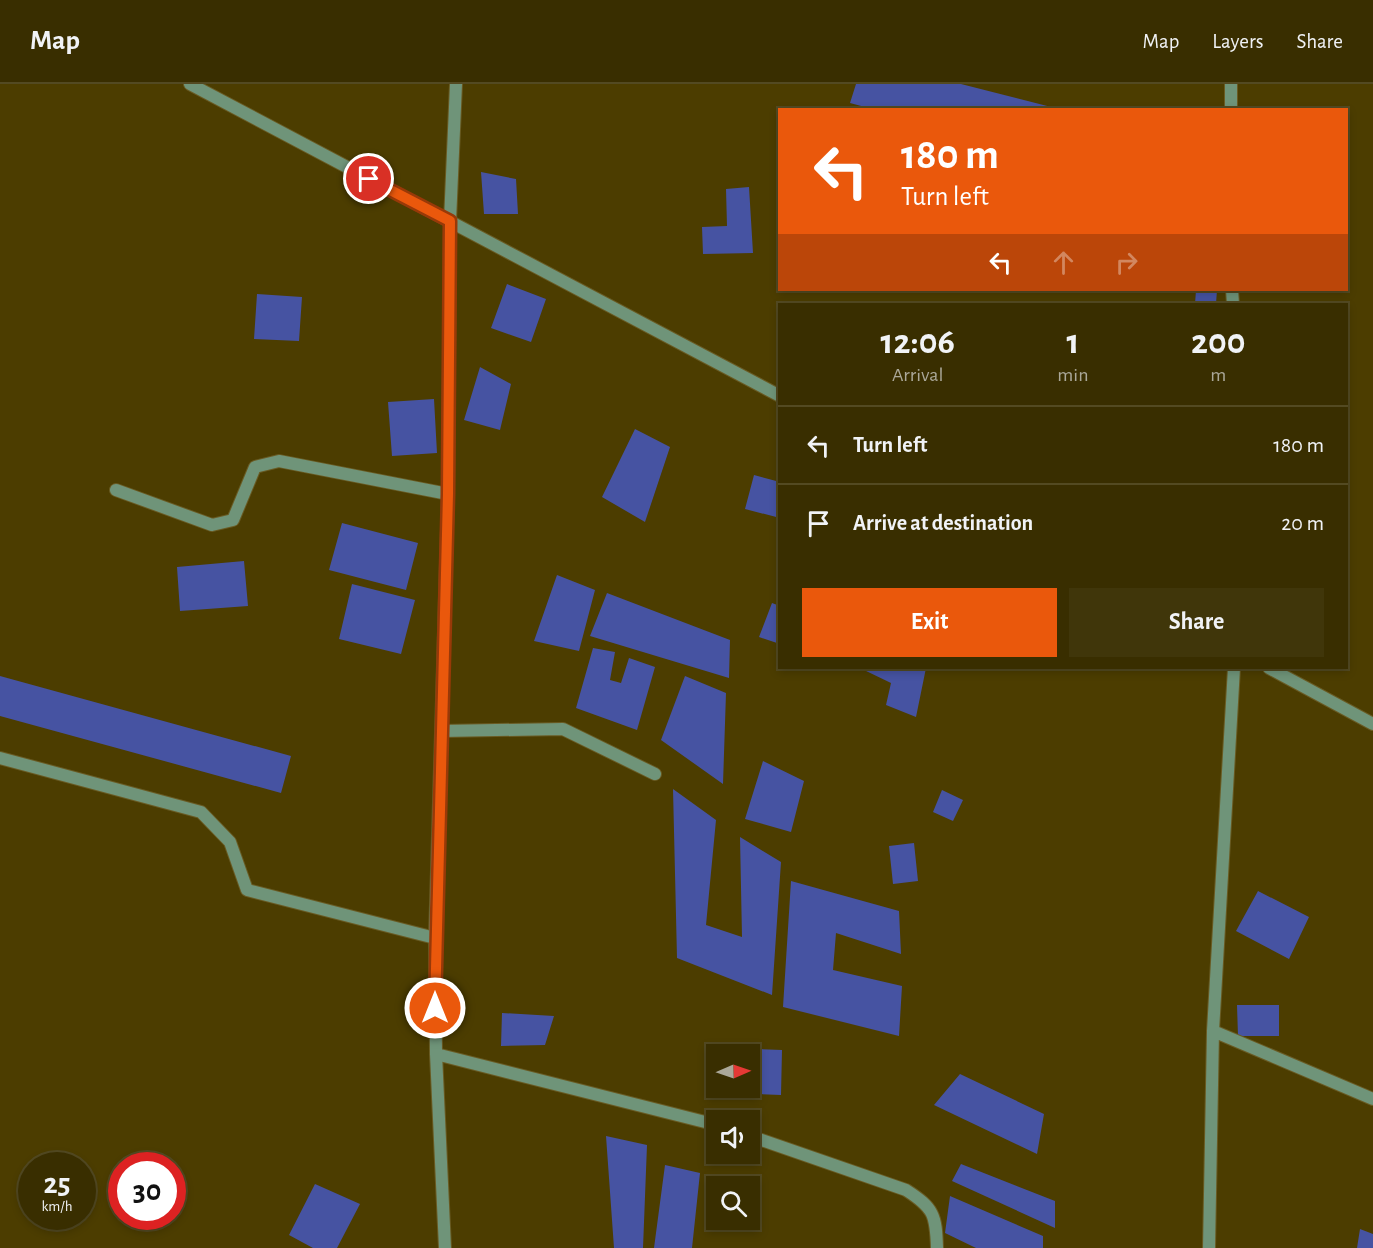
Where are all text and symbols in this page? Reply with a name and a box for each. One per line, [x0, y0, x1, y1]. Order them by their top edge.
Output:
text: Map [30, 27, 80, 55]
text: Map [1143, 31, 1179, 52]
text: Layers [1212, 31, 1263, 52]
text: Share [1296, 31, 1343, 52]
icon: left [802, 132, 880, 210]
text: 180 m [901, 134, 999, 176]
pin [343, 153, 394, 204]
icon: arrive [352, 162, 385, 195]
text: Turn left [901, 183, 989, 210]
icon: left [984, 246, 1017, 279]
icon: ahead [1047, 246, 1080, 279]
icon: right [1110, 246, 1143, 279]
text: 12:06 [881, 324, 955, 360]
text: 1 [1066, 324, 1079, 360]
text: 200 [1191, 324, 1245, 360]
text: Arrival [892, 365, 943, 385]
text: min [1057, 365, 1088, 385]
text: m [1210, 365, 1226, 385]
icon: left [802, 429, 835, 462]
text: Turn left [853, 434, 927, 456]
text: 180 m [1273, 434, 1324, 456]
icon: arrive [802, 507, 835, 540]
text: Arrive at destination [853, 512, 1033, 534]
text: 20 m [1281, 512, 1324, 534]
button: Exit [802, 588, 1057, 657]
button: Share [1069, 588, 1324, 657]
position arrow [403, 976, 467, 1040]
north arrow [706, 1044, 760, 1098]
map controls [706, 1044, 760, 1230]
button: sound [706, 1110, 760, 1164]
speed limit sign: 30 [108, 1152, 186, 1230]
text: 25 [43, 1169, 71, 1199]
button: search [706, 1176, 760, 1230]
text: km/h [42, 1199, 72, 1214]

